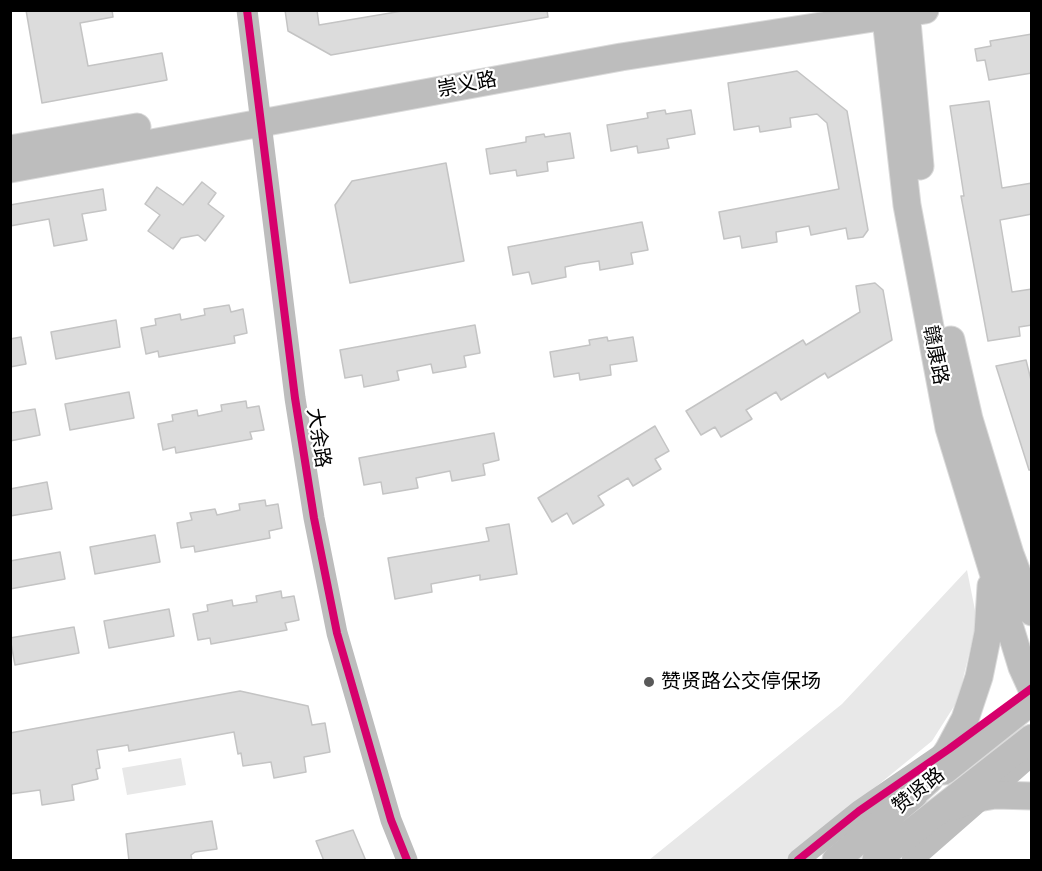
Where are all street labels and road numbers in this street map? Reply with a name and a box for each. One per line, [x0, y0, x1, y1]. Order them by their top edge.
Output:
street label: 崇义路 [435, 67, 499, 103]
street label: 赣康路 [917, 323, 953, 387]
street label: 大余路 [301, 406, 335, 470]
street label: 赞贤路 [888, 763, 950, 819]

